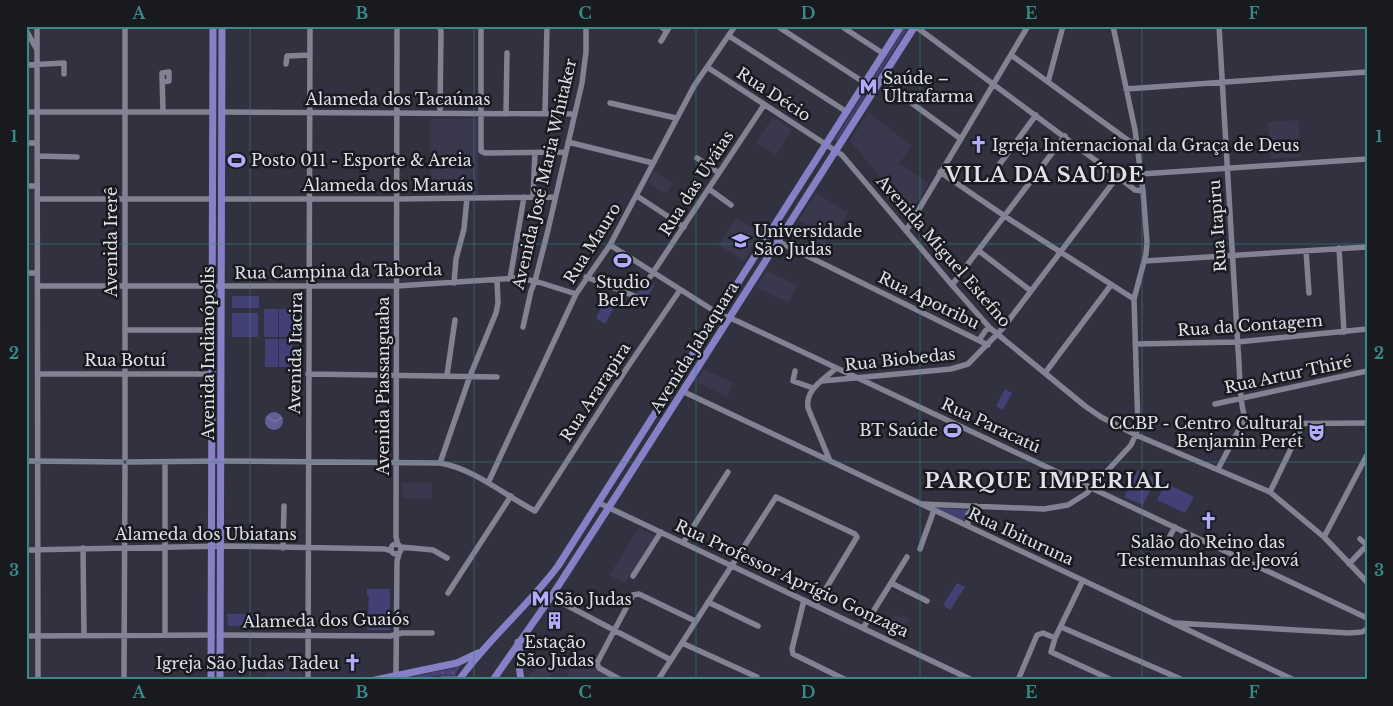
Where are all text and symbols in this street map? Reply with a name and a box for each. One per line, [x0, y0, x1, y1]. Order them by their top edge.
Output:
text: A [132, 3, 147, 23]
text: B [356, 3, 369, 23]
text: C [578, 3, 592, 23]
text: D [801, 3, 815, 23]
text: E [1025, 3, 1037, 23]
text: F [1248, 3, 1260, 23]
street label: Avenida José Maria Whitaker [507, 56, 580, 292]
street label: Rua Décio [733, 63, 815, 125]
place label: Saúde – Ultrafarma [883, 68, 974, 106]
metro station icon: Saúde – Ultrafarma [859, 77, 879, 97]
street label: Alameda dos Tacaúnas [305, 89, 490, 109]
text: 1 [11, 126, 18, 146]
text: 1 [1376, 126, 1383, 146]
street label: Rua das Uváias [654, 127, 738, 239]
church icon: Igreja Internacional da Graça de Deus [968, 135, 988, 155]
place label: Igreja Internacional da Graça de Deus [992, 135, 1299, 155]
sports icon: Posto 011 - Esporte & Areia [227, 150, 247, 170]
place label: Posto 011 - Esporte & Areia [251, 150, 472, 170]
district label: VILA DA SAÚDE [944, 162, 1145, 188]
street label: Avenida Miguel Estefno [872, 170, 1015, 331]
street label: Alameda dos Maruás [302, 175, 473, 195]
street label: Rua Itapiru [1204, 179, 1230, 273]
street label: Avenida Irerê [101, 187, 121, 298]
street label: Rua Mauro [559, 199, 625, 287]
place label: Universidade São Judas [754, 221, 862, 259]
school or university icon: Universidade São Judas [730, 230, 750, 250]
sports icon: Studio BeLev [613, 251, 633, 271]
street label: Rua Campina da Taborda [234, 259, 442, 283]
street label: Avenida Indianópolis [198, 266, 218, 441]
street label: Rua Apotribu [875, 267, 983, 333]
place label: Studio BeLev [596, 272, 650, 310]
street label: Avenida Jabaquara [645, 278, 743, 417]
street label: Avenida Itacira [284, 292, 306, 415]
street label: Avenida Piassanguaba [373, 296, 393, 476]
street label: Rua da Contagem [1177, 310, 1323, 340]
street label: Rua Ararapira [556, 339, 635, 445]
text: 2 [9, 343, 19, 363]
street label: Rua Biobedas [844, 343, 956, 375]
text: 2 [1374, 343, 1384, 363]
street label: Rua Botuí [84, 350, 166, 370]
street label: Rua Artur Thiré [1222, 351, 1354, 397]
street label: Rua Paracatú [938, 393, 1044, 457]
place label: CCBP - Centro Cultural Benjamin Perét [1109, 413, 1303, 451]
place label: BT Saúde [859, 420, 938, 440]
sports icon: BT Saúde [942, 420, 962, 440]
theatre icon: CCBP - Centro Cultural Benjamin Perét [1307, 422, 1327, 442]
district label: PARQUE IMPERIAL [924, 468, 1170, 494]
street label: Rua Ibituruna [965, 503, 1077, 569]
church icon: Salão do Reino das Testemunhas de Jeová [1198, 511, 1218, 531]
street label: Rua Professor Aprígio Gonzaga [672, 515, 912, 641]
street label: Alameda dos Ubiatans [114, 524, 297, 544]
place label: Salão do Reino das Testemunhas de Jeová [1117, 532, 1299, 570]
text: 3 [9, 560, 19, 580]
text: 3 [1374, 560, 1384, 580]
metro station icon: São Judas [530, 589, 550, 609]
place label: São Judas [554, 589, 632, 609]
street label: Alameda dos Guaiós [242, 609, 409, 631]
building icon: Estação São Judas [545, 611, 565, 631]
place label: Estação São Judas [516, 632, 594, 670]
place label: Igreja São Judas Tadeu [156, 653, 339, 673]
church icon: Igreja São Judas Tadeu [343, 653, 363, 673]
text: A [132, 682, 147, 702]
text: B [356, 682, 369, 702]
text: C [578, 682, 592, 702]
text: D [801, 682, 815, 702]
text: E [1025, 682, 1037, 702]
text: F [1248, 682, 1260, 702]

